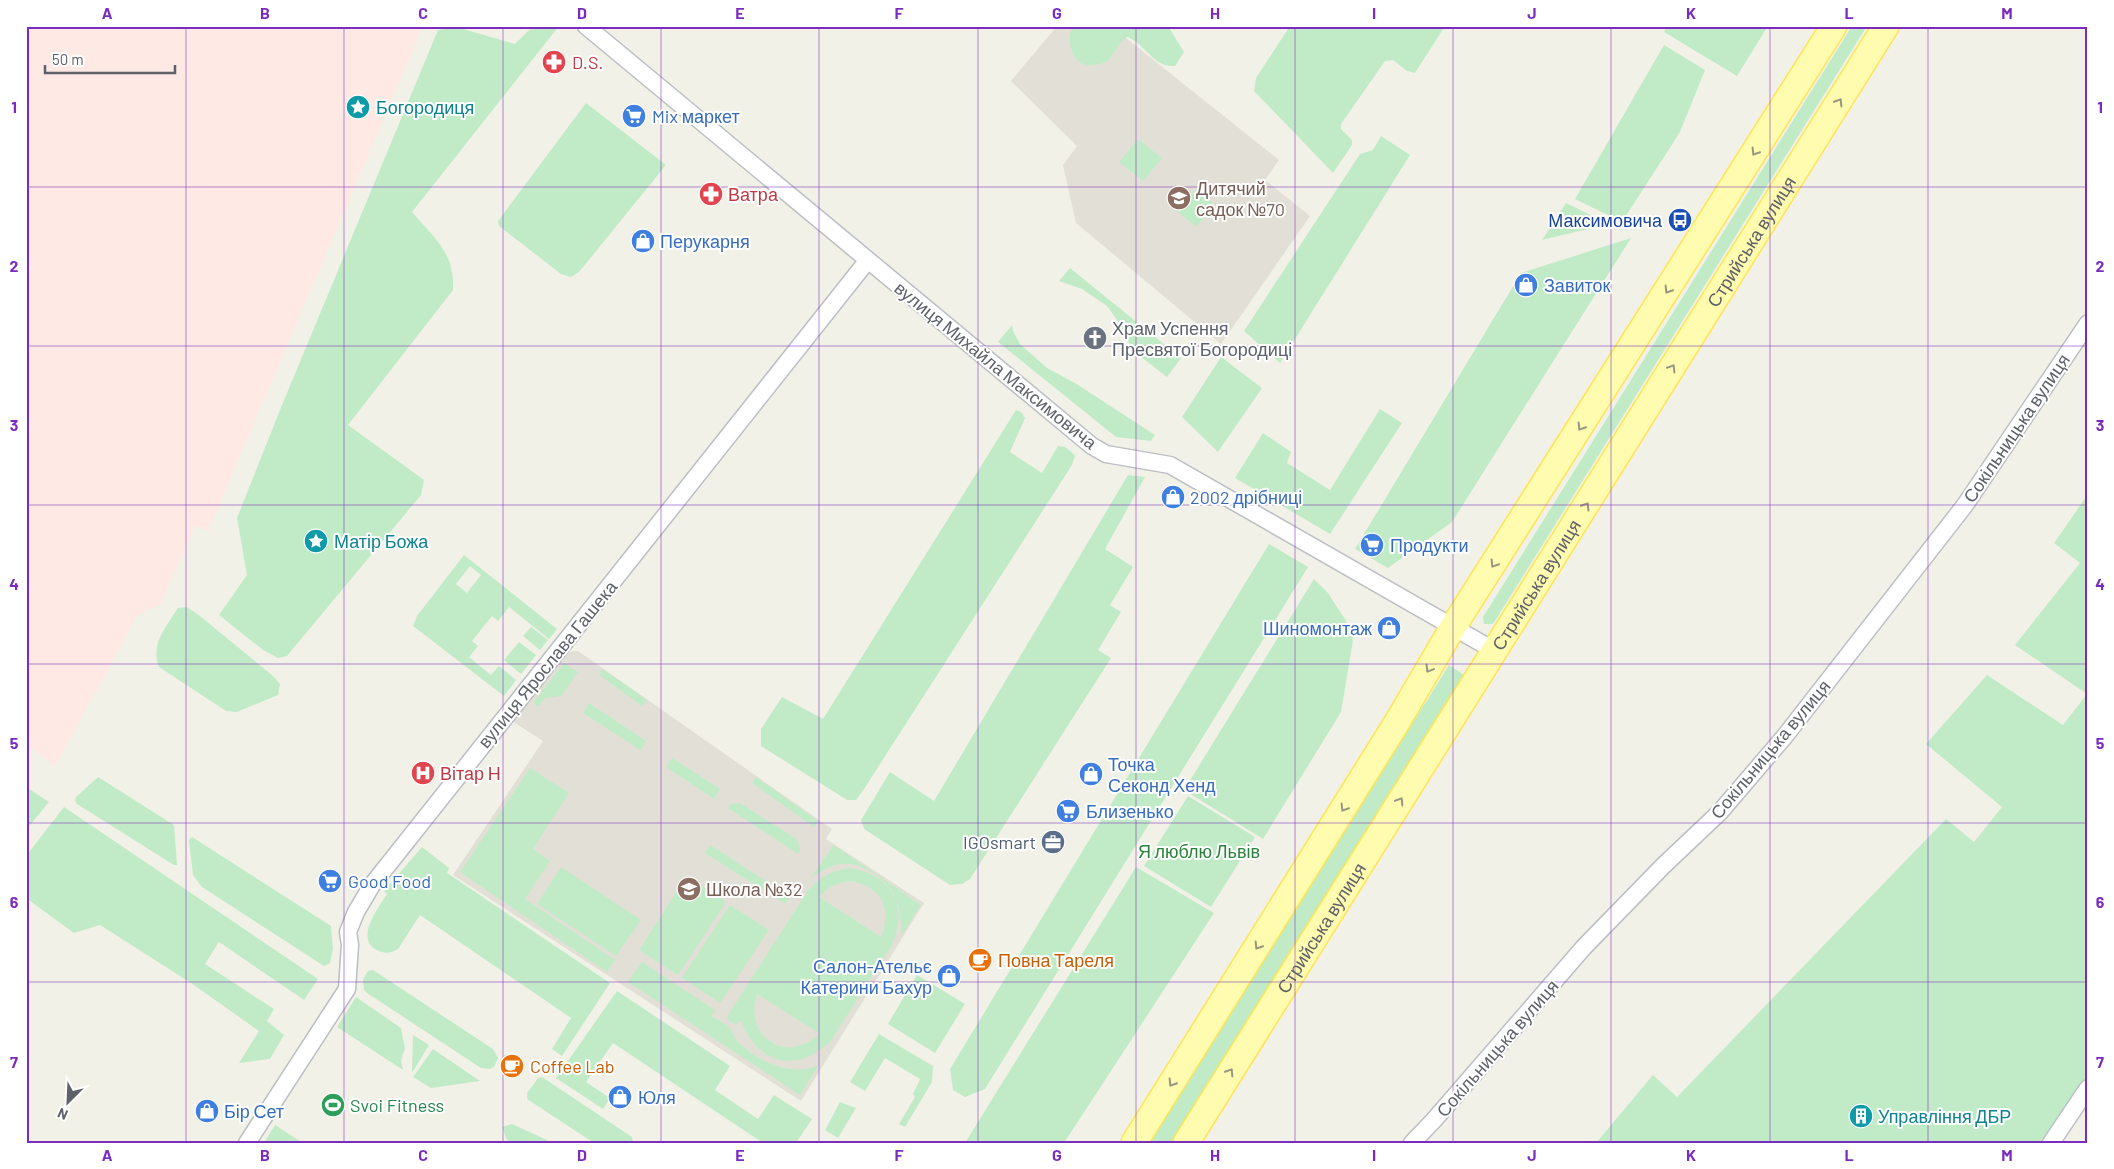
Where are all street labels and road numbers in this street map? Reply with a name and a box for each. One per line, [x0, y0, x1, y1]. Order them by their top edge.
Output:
street label: Стрийська вулиця [1702, 172, 1800, 311]
street label: вулиця Михайла Максимовича [890, 277, 1102, 454]
street label: Сокільницька вулиця [1958, 349, 2074, 507]
street label: Стрийська вулиця [1487, 515, 1585, 654]
street label: вулиця Ярослава Гашека [473, 575, 622, 752]
street label: Сокільницька вулиця [1705, 675, 1835, 823]
street label: Стрийська вулиця [1272, 858, 1370, 997]
street label: Сокільницька вулиця [1431, 975, 1563, 1121]

